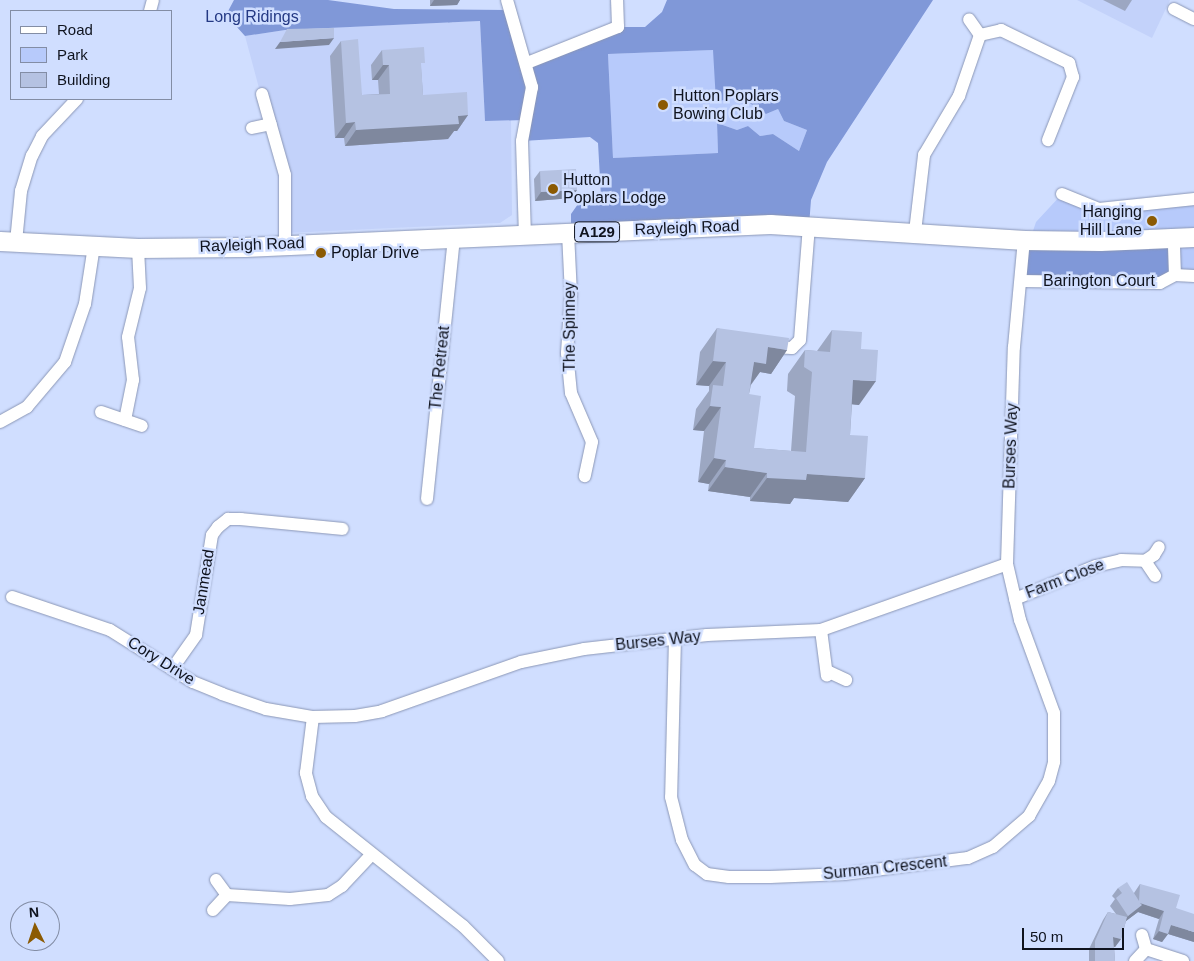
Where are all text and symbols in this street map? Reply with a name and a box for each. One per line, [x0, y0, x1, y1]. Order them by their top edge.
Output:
park label: Long Ridings [205, 7, 299, 27]
legend [10, 10, 172, 100]
text: Road [57, 21, 93, 38]
text: Park [57, 46, 88, 63]
text: Building [57, 71, 110, 88]
place label: Hutton Poplars Bowing Club [673, 86, 779, 124]
marker: Hutton Poplars Bowing Club [657, 99, 669, 111]
place label: Hutton Poplars Lodge [563, 170, 666, 208]
marker: Hutton Poplars Lodge [547, 183, 559, 195]
place label: Hanging Hill Lane [1080, 202, 1142, 240]
marker: Hanging Hill Lane [1146, 215, 1158, 227]
street label: Rayleigh Road [634, 217, 740, 239]
road number: A129 [573, 220, 621, 244]
street label: Rayleigh Road [199, 234, 305, 256]
place label: Poplar Drive [331, 243, 419, 263]
marker: Poplar Drive [315, 247, 327, 259]
street label: Barington Court [1043, 271, 1155, 291]
street label: The Spinney [560, 282, 580, 372]
street label: The Retreat [426, 325, 454, 411]
street label: Burses Way [1000, 403, 1022, 489]
street label: Janmead [189, 548, 219, 616]
street label: Farm Close [1023, 555, 1107, 603]
street label: Burses Way [614, 627, 702, 655]
street label: Cory Drive [124, 633, 198, 689]
street label: Surman Crescent [822, 852, 948, 884]
north arrow [10, 901, 60, 951]
text: N [28, 904, 40, 920]
scale bar [1024, 918, 1126, 950]
text: 50 m [1030, 928, 1063, 945]

